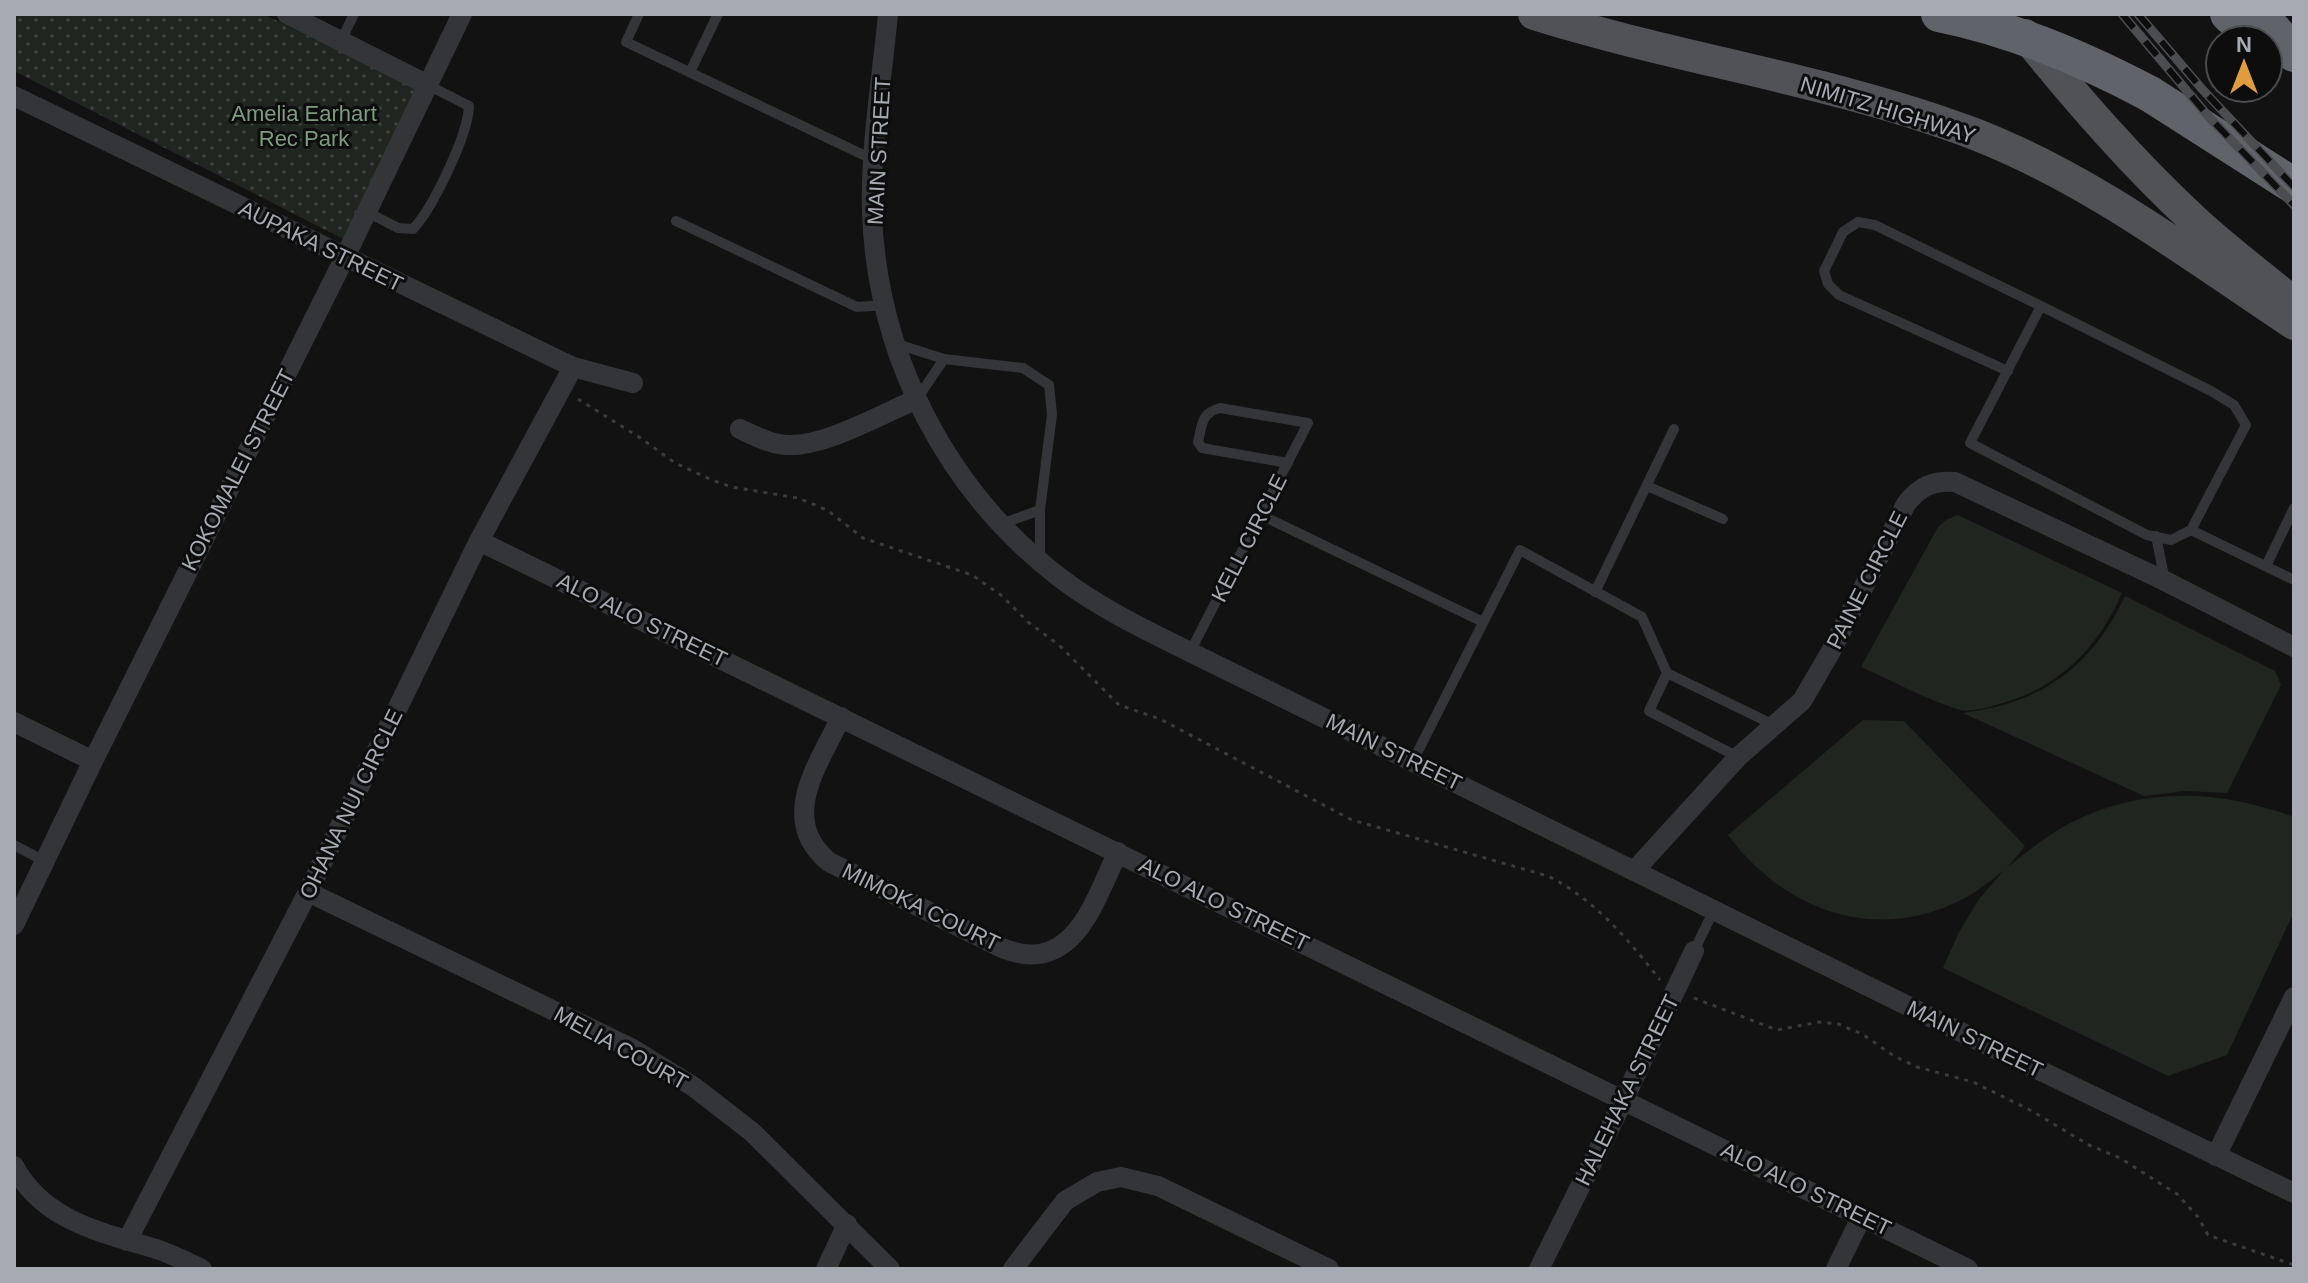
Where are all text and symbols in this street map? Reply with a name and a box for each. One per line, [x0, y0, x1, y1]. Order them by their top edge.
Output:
north arrow [2204, 24, 2284, 104]
text: N [2236, 32, 2252, 57]
street label: NIMITZ HIGHWAY [1797, 71, 1979, 149]
street label: MAIN STREET [863, 76, 895, 226]
park label: Amelia Earhart Rec Park [231, 101, 377, 151]
street label: AUPAKA STREET [235, 195, 407, 297]
street label: KOKOMALEI STREET [176, 365, 300, 575]
street label: KELL CIRCLE [1206, 470, 1292, 606]
street label: PAINE CIRCLE [1822, 507, 1912, 653]
street label: ALO ALO STREET [553, 568, 731, 672]
street label: OHANA NUI CIRCLE [294, 705, 408, 903]
street label: MAIN STREET [1322, 708, 1466, 796]
street label: ALO ALO STREET [1135, 852, 1313, 956]
street label: MIMOKA COURT [838, 858, 1004, 956]
street label: HALEHAKA STREET [1570, 991, 1684, 1189]
street label: MAIN STREET [1903, 995, 2047, 1083]
street label: MELIA COURT [550, 1001, 692, 1095]
street label: ALO ALO STREET [1717, 1137, 1895, 1241]

